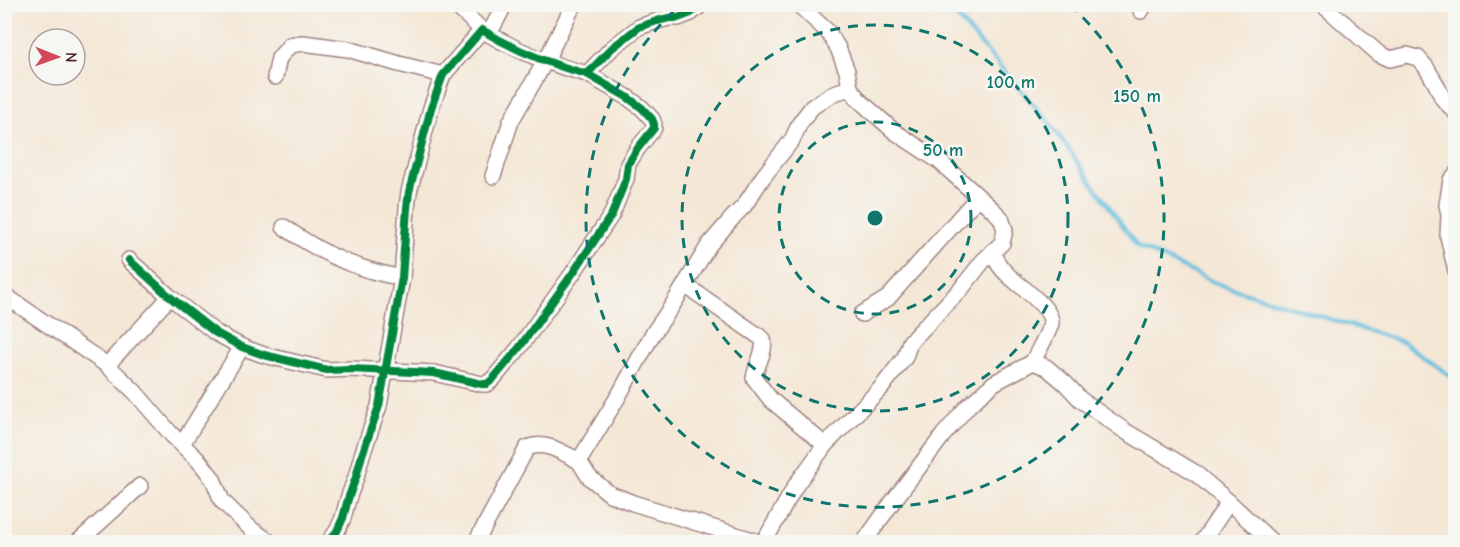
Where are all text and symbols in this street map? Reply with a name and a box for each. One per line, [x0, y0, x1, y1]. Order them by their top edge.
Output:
north arrow [27, 27, 87, 87]
text: N [62, 52, 80, 63]
text: 100 m [987, 72, 1035, 93]
text: 150 m [1113, 86, 1161, 107]
text: 50 m [923, 140, 963, 161]
centre of rings [865, 208, 885, 228]

